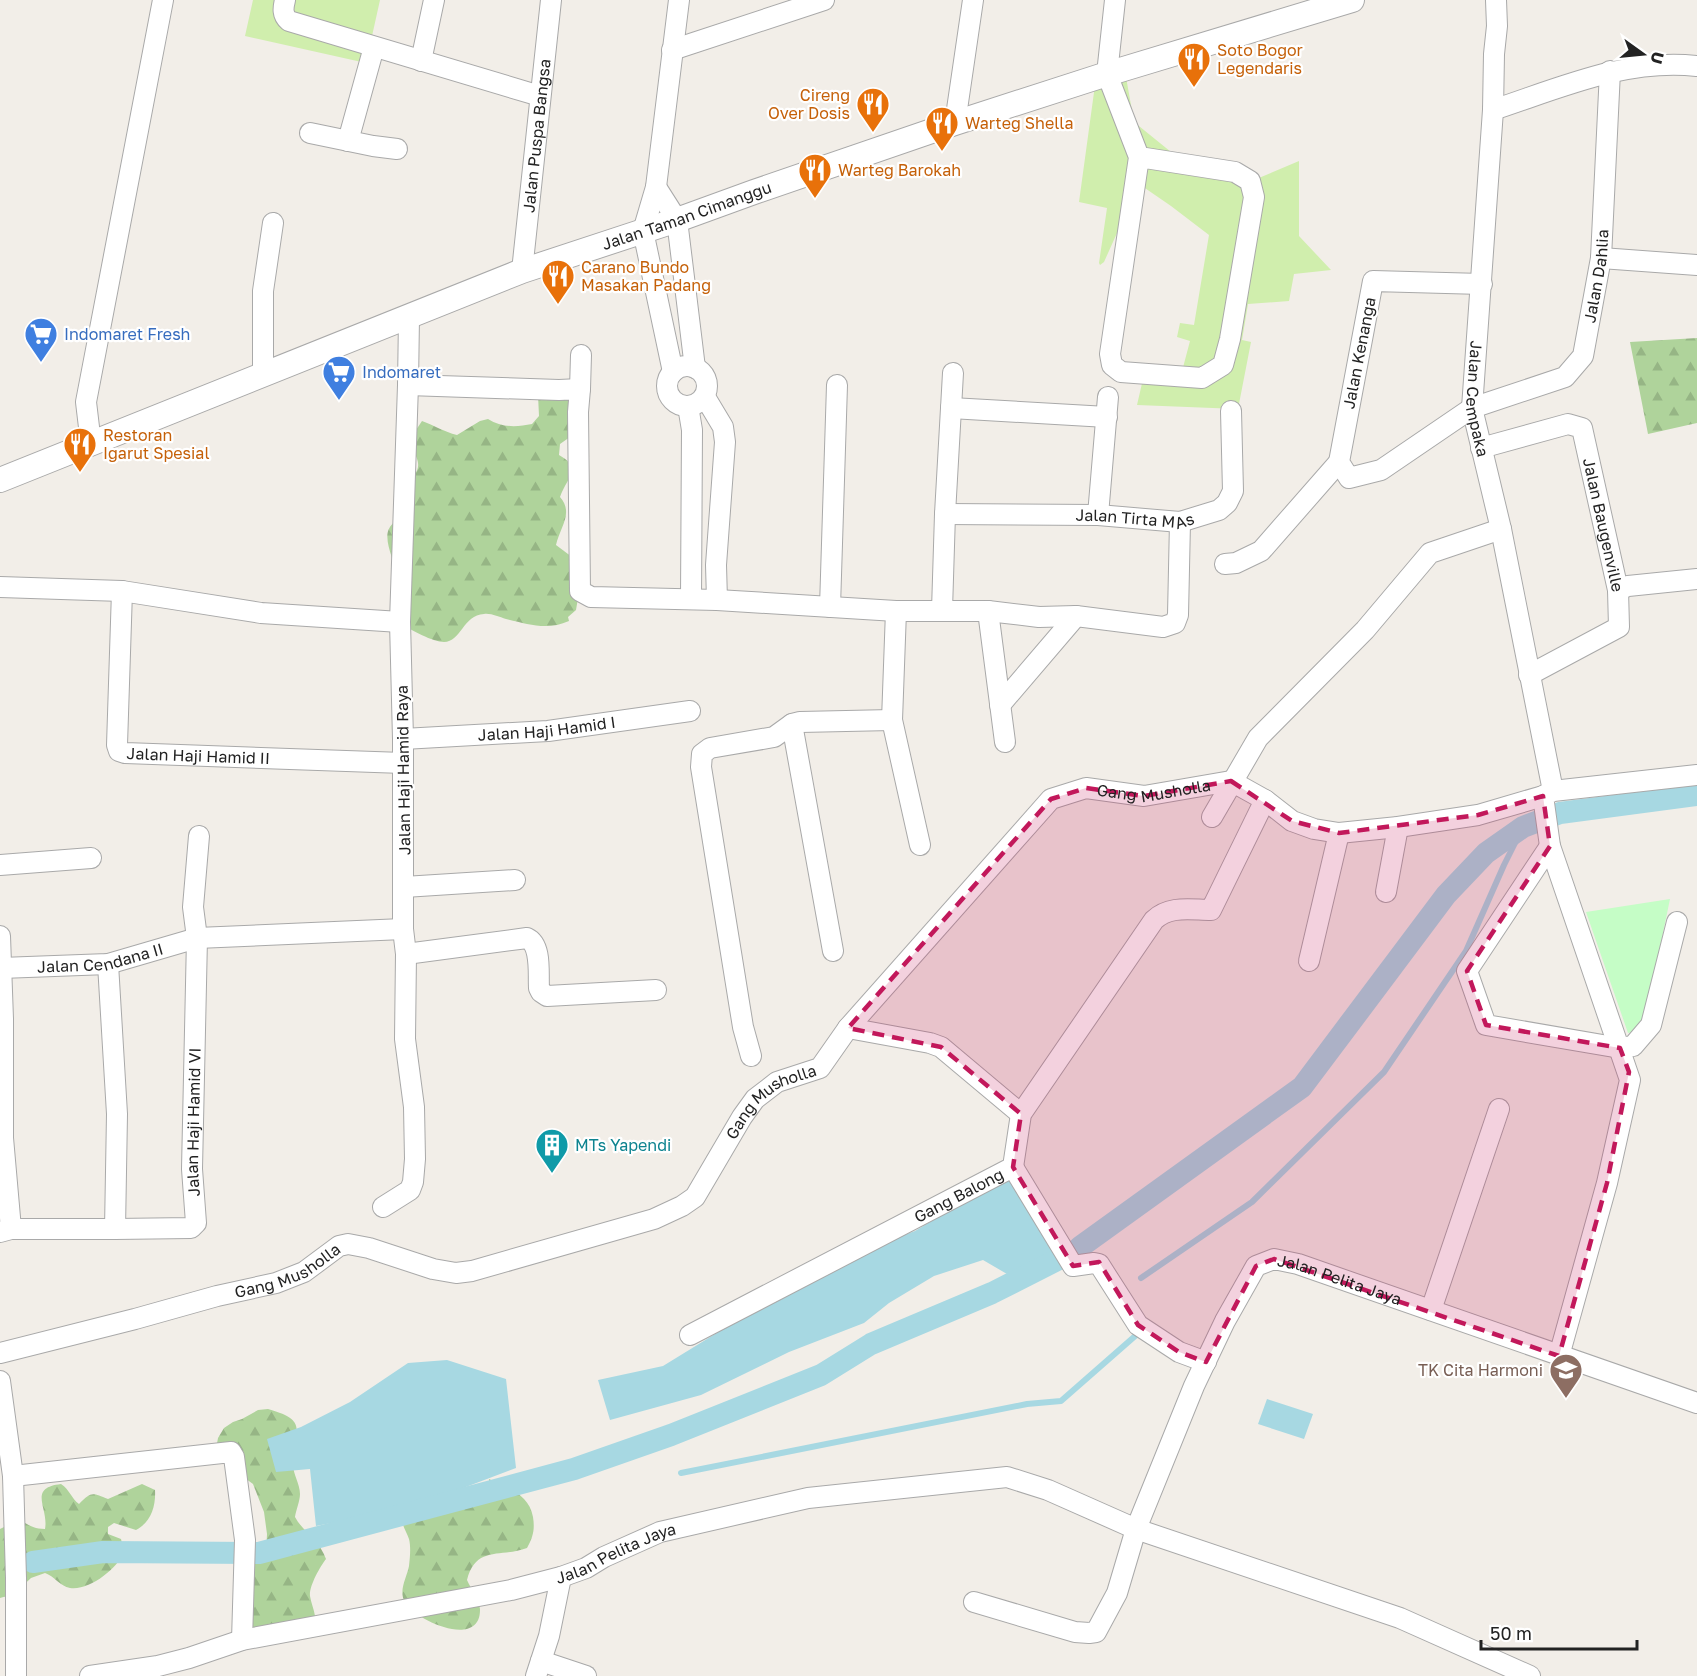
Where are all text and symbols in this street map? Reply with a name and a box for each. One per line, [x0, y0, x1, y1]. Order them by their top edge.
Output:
north arrow [1613, 24, 1673, 84]
place label: Soto Bogor Legendaris [1217, 40, 1303, 78]
restaurant icon: Soto Bogor Legendaris [1176, 41, 1212, 88]
text: U [1646, 50, 1669, 66]
street label: Jalan Puspa Bangsa [518, 58, 555, 214]
place label: Cireng Over Dosis [768, 85, 850, 123]
restaurant icon: Cireng Over Dosis [855, 86, 891, 133]
restaurant icon: Warteg Shella [924, 105, 960, 152]
place label: Warteg Shella [965, 113, 1073, 133]
restaurant icon: Warteg Barokah [797, 152, 833, 199]
place label: Warteg Barokah [838, 160, 961, 180]
street label: Jalan Taman Cimanggu [599, 177, 774, 254]
street label: Jalan Dahlia [1579, 229, 1612, 324]
place label: Carano Bundo Masakan Padang [581, 257, 711, 295]
restaurant icon: Carano Bundo Masakan Padang [540, 258, 576, 305]
street label: Jalan Kenanga [1338, 295, 1380, 411]
supermarket icon: Indomaret Fresh [23, 316, 59, 363]
place label: Indomaret Fresh [64, 324, 190, 344]
street label: Jalan Cempaka [1462, 340, 1493, 459]
supermarket icon: Indomaret [321, 354, 357, 401]
place label: Indomaret [362, 362, 441, 382]
place label: Restoran Igarut Spesial [103, 425, 210, 463]
restaurant icon: Restoran Igarut Spesial [62, 426, 98, 473]
street label: Jalan Baugenville [1579, 456, 1628, 594]
street label: Jalan Tirta MAs [1075, 505, 1197, 533]
street label: Jalan Haji Hamid Raya [392, 685, 414, 855]
street label: Jalan Haji Hamid I [477, 712, 617, 745]
street label: Jalan Haji Hamid II [126, 743, 270, 768]
street label: Gang Musholla [1096, 775, 1212, 806]
street label: Jalan Cendana II [37, 938, 165, 977]
street label: Jalan Haji Hamid VI [182, 1047, 205, 1197]
street label: Gang Musholla [721, 1060, 819, 1143]
building icon: MTs Yapendi [534, 1127, 570, 1174]
place label: MTs Yapendi [575, 1135, 671, 1155]
street label: Gang Balong [911, 1164, 1007, 1227]
street label: Gang Musholla [233, 1239, 344, 1302]
street label: Jalan Pelita Jaya [1276, 1250, 1404, 1309]
school or university icon: TK Cita Harmoni [1548, 1352, 1584, 1399]
place label: TK Cita Harmoni [1418, 1360, 1543, 1380]
street label: Jalan Pelita Jaya [554, 1519, 678, 1588]
scale bar [1481, 1613, 1637, 1651]
text: 50 m [1490, 1622, 1532, 1644]

